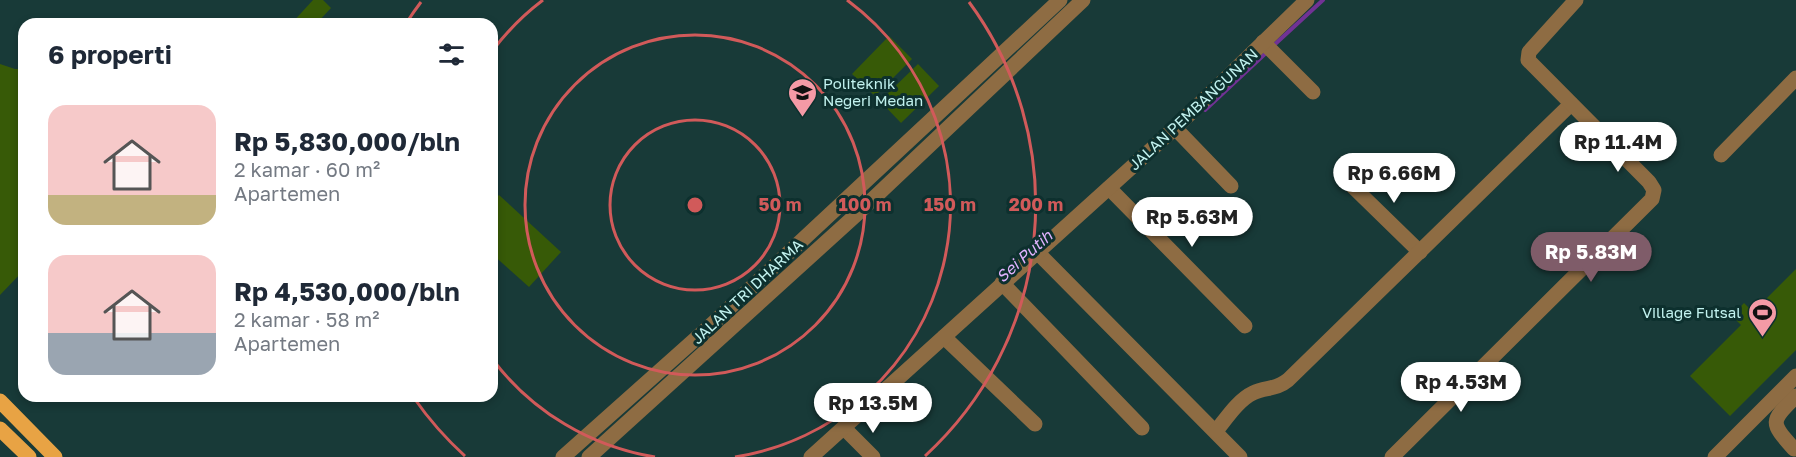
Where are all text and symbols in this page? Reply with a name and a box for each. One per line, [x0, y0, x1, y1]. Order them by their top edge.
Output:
icon: filters [435, 38, 468, 71]
text: 6 properti [48, 39, 172, 70]
street label: JALAN PEMBANGUNAN [1125, 45, 1261, 173]
place label: Politeknik Negeri Medan [823, 74, 923, 109]
school or university icon: Politeknik Negeri Medan [786, 76, 818, 118]
pin: Rp 11.4M [1556, 122, 1680, 173]
text: Rp 5,830,000/bln [234, 126, 460, 157]
icon: home [96, 129, 168, 201]
text: Rp 11.4M [1574, 129, 1662, 153]
pin: Rp 6.66M [1332, 153, 1456, 204]
text: 2 kamar · 60 m² [234, 157, 380, 181]
text: Rp 6.66M [1347, 160, 1441, 184]
text: Apartemen [234, 181, 340, 205]
text: 50 m [759, 193, 801, 215]
text: 100 m [839, 193, 891, 215]
text: 150 m [924, 193, 976, 215]
text: 200 m [1009, 193, 1063, 215]
centre of rings [685, 195, 705, 215]
pin: Rp 5.63M [1130, 197, 1254, 248]
text: Rp 5.63M [1146, 204, 1238, 228]
water label: Sei Putih [992, 225, 1057, 286]
pin: Rp 5.83M [1529, 232, 1653, 283]
street label: JALAN TRI DHARMA [688, 235, 806, 347]
text: Rp 5.83M [1545, 239, 1637, 263]
text: Rp 4,530,000/bln [234, 276, 460, 307]
icon: home [96, 279, 168, 351]
sports icon: Village Futsal [1746, 296, 1778, 338]
place label: Village Futsal [1642, 303, 1741, 321]
text: 2 kamar · 58 m² [234, 307, 380, 331]
text: Apartemen [234, 331, 340, 355]
pin: Rp 4.53M [1399, 362, 1523, 413]
text: Rp 4.53M [1415, 369, 1507, 393]
pin: Rp 13.5M [811, 383, 935, 434]
text: Rp 13.5M [828, 390, 918, 414]

